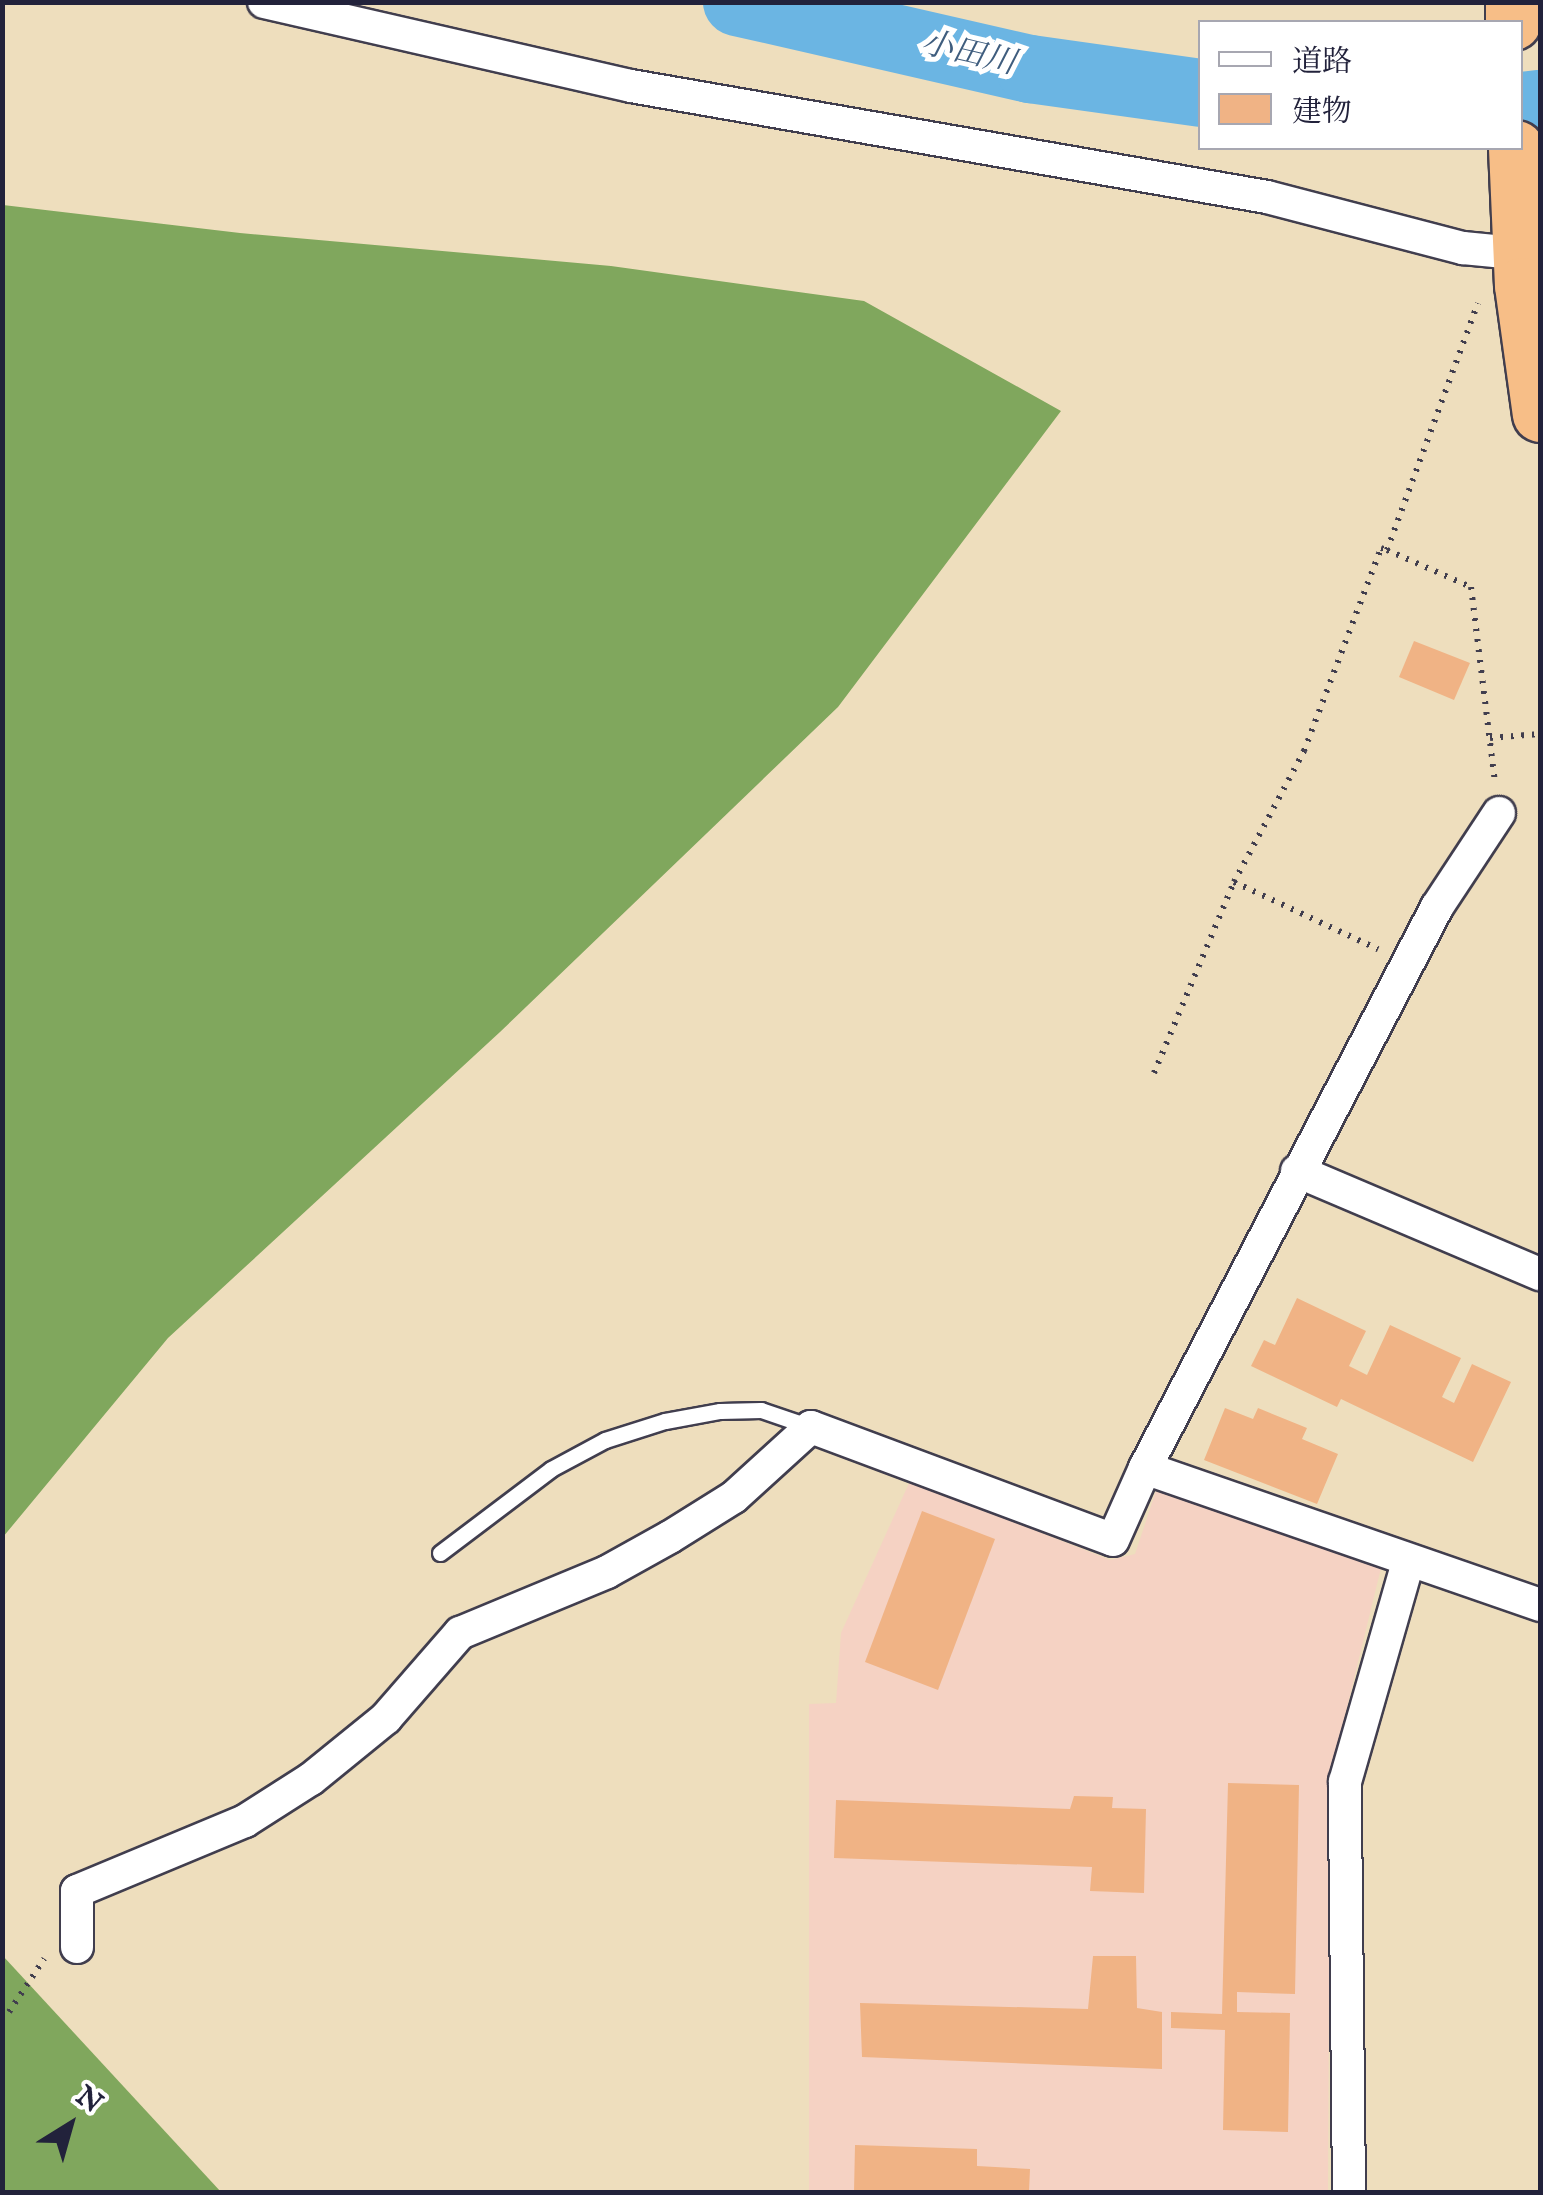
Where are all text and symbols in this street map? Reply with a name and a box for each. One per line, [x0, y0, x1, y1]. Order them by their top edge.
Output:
legend [1198, 20, 1523, 150]
water label: 小田川 [917, 25, 1019, 85]
text: 道路 [1292, 44, 1352, 82]
text: 建物 [1292, 94, 1352, 132]
north arrow [20, 2075, 120, 2175]
text: N [68, 2079, 109, 2122]

